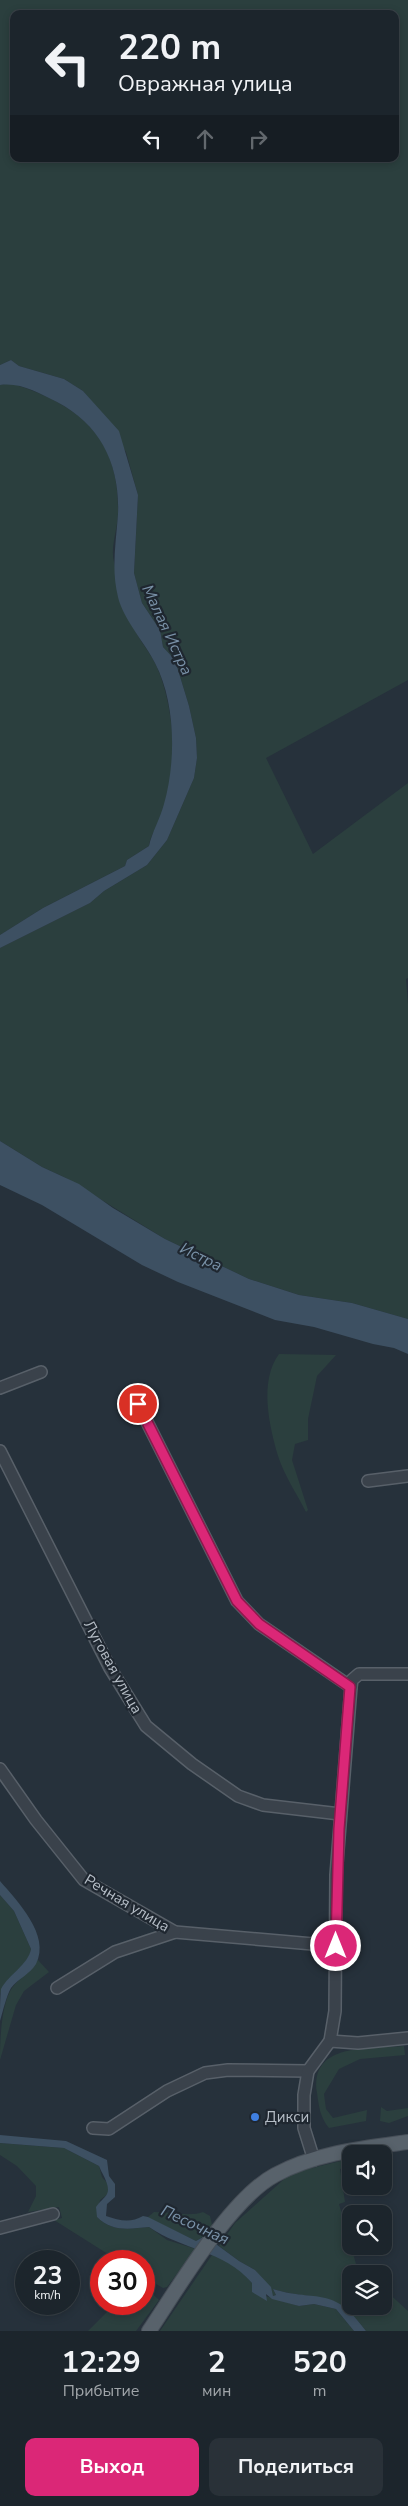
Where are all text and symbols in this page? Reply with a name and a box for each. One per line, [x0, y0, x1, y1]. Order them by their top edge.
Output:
text: 220 m [118, 24, 221, 71]
icon: left [35, 30, 100, 95]
text: Овражная улица [118, 69, 293, 99]
icon: left [138, 125, 166, 153]
icon: ahead [191, 125, 219, 153]
icon: right [244, 125, 272, 153]
water label: Малая Истра [136, 581, 198, 679]
water label: Истра [176, 1237, 226, 1277]
pin [117, 1383, 159, 1425]
icon: arrive [124, 1390, 152, 1418]
street label: Луговая улица [79, 1617, 147, 1717]
street label: Речная улица [81, 1870, 173, 1936]
position arrow [309, 1919, 361, 1971]
place label: Дикси [265, 2107, 309, 2127]
marker: Дикси [249, 2111, 261, 2123]
map controls [342, 2145, 392, 2315]
button: sound [342, 2145, 392, 2195]
water label: Песочная [157, 2200, 233, 2250]
button: search [342, 2205, 392, 2255]
speed limit sign: 30 [90, 2250, 155, 2315]
text: 23 [32, 2259, 63, 2293]
button: layers [342, 2265, 392, 2315]
text: km/h [34, 2287, 61, 2303]
text: 12:29 [61, 2342, 141, 2383]
text: 2 [208, 2342, 226, 2383]
text: 520 [293, 2342, 347, 2383]
text: Прибытие [63, 2380, 139, 2402]
text: мин [202, 2380, 231, 2402]
text: m [313, 2380, 327, 2402]
button: Выход [25, 2438, 199, 2496]
button: Поделиться [209, 2438, 383, 2496]

